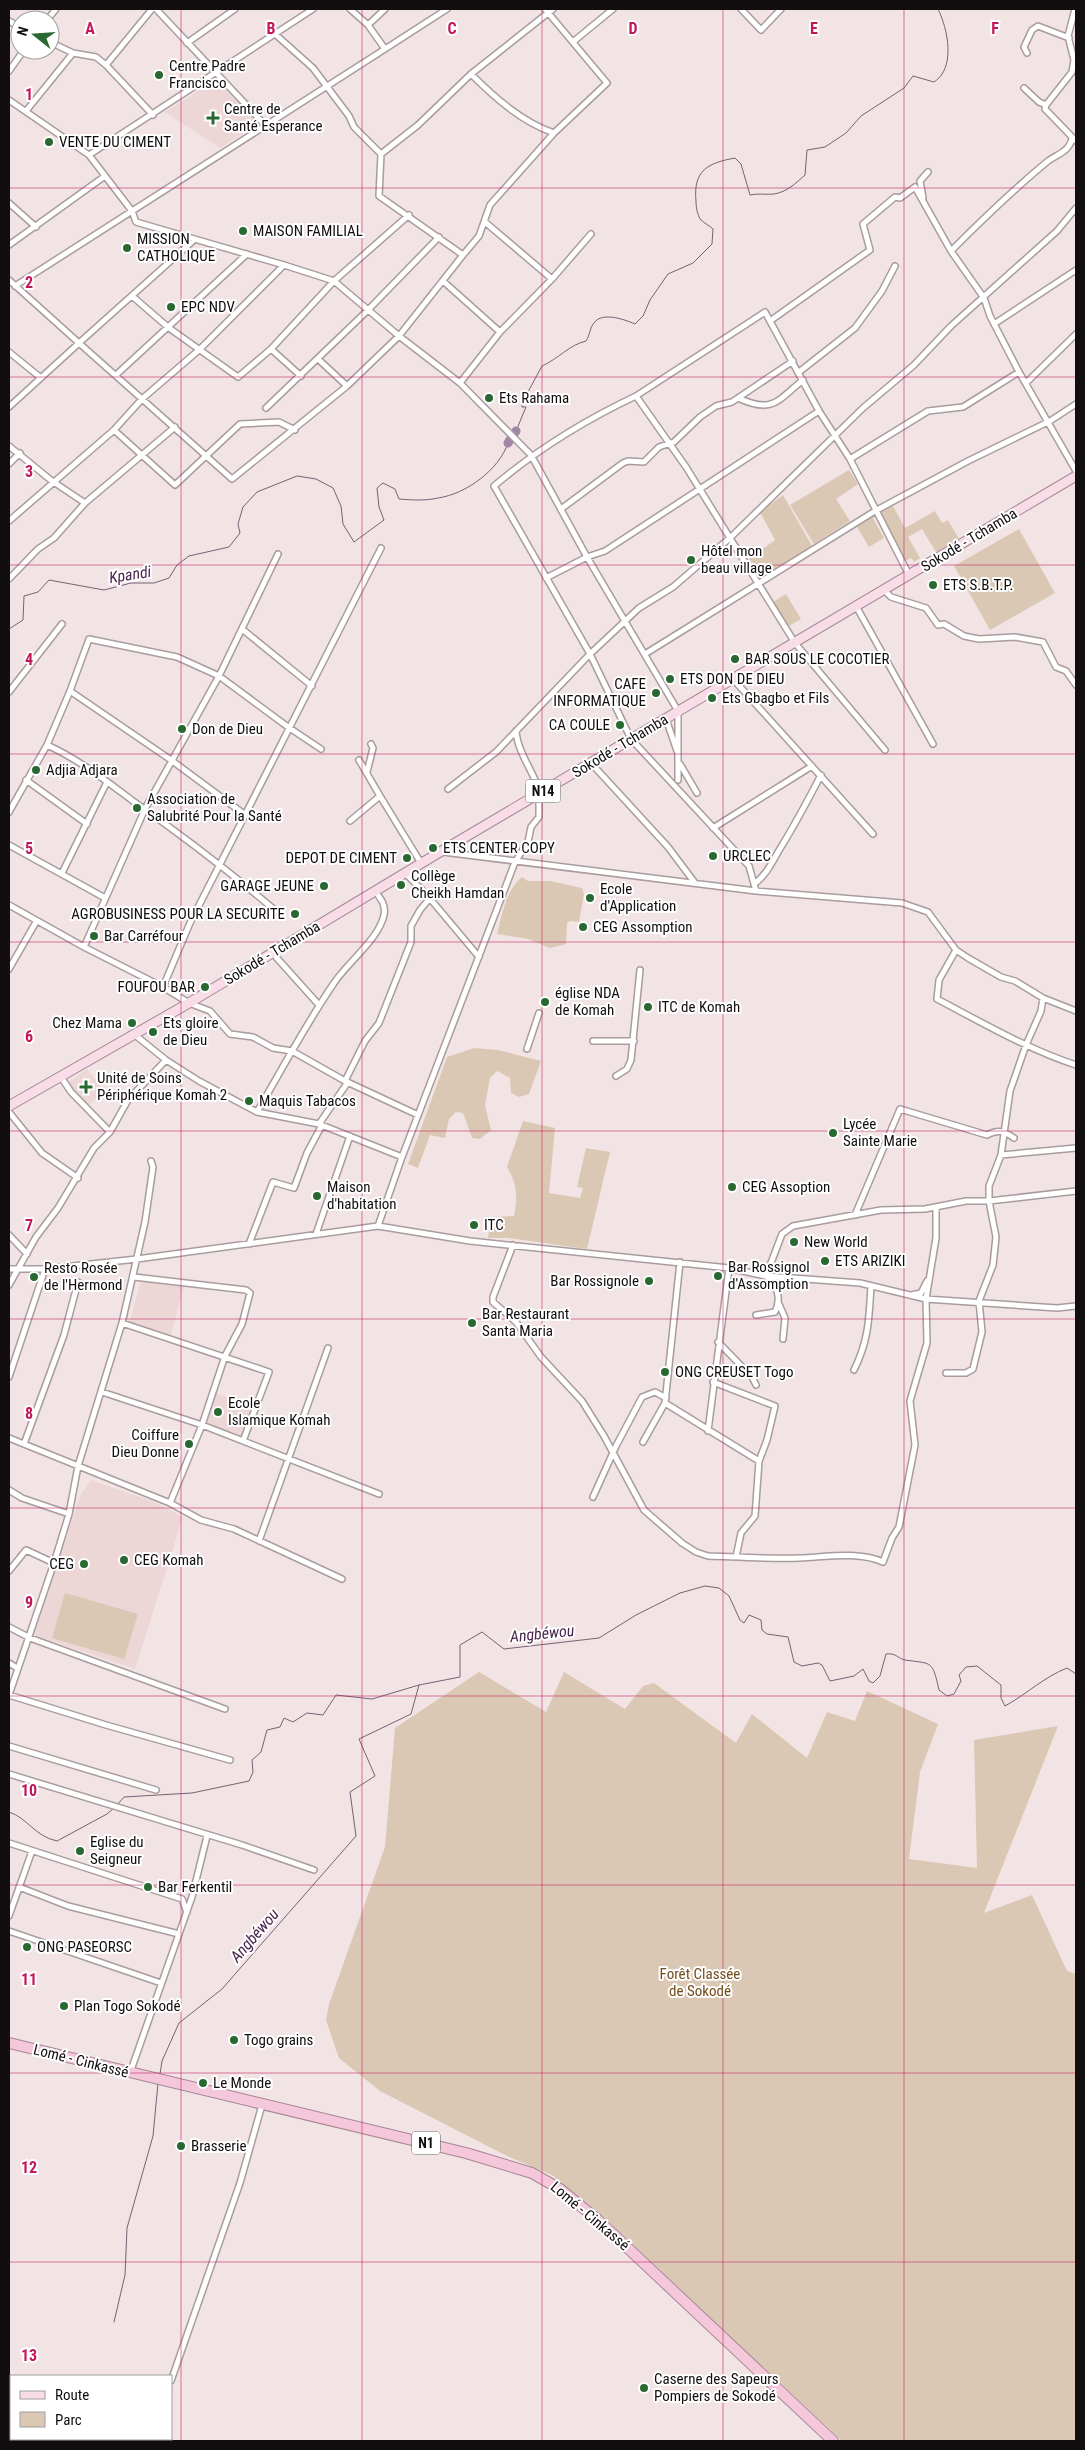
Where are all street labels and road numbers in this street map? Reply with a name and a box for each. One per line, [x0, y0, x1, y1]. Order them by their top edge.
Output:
street label: Sokodé - Tchamba [918, 504, 1020, 576]
street label: Sokodé - Tchamba [569, 710, 671, 782]
road number: N14 [526, 779, 560, 802]
street label: Sokodé - Tchamba [221, 917, 323, 989]
street label: Lomé - Cinkassé [32, 2040, 130, 2082]
road number: N1 [412, 2132, 440, 2154]
street label: Lomé - Cinkassé [547, 2178, 633, 2254]

